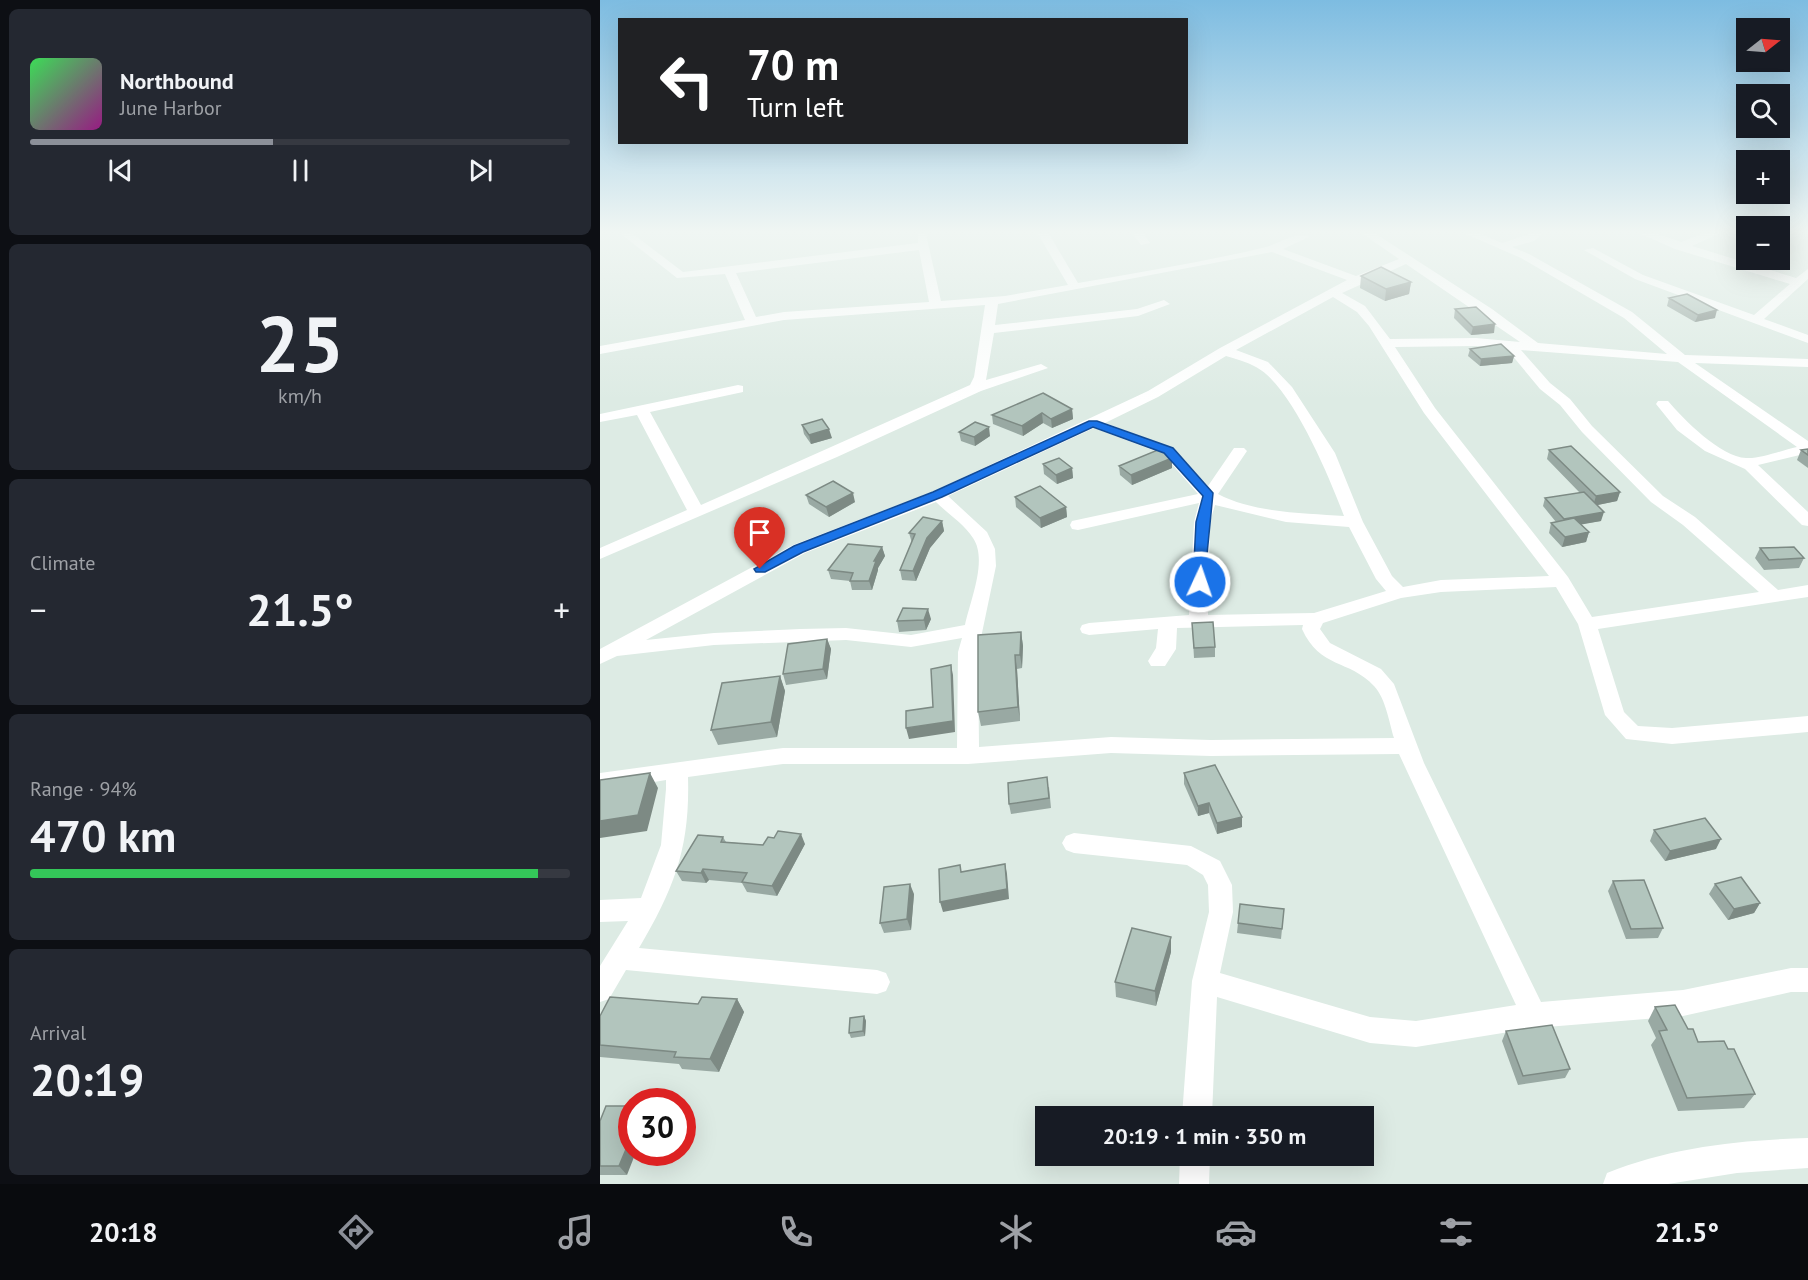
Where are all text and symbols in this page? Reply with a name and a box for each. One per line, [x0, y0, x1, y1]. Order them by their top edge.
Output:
north arrow [1736, 18, 1790, 72]
map controls [1736, 18, 1790, 270]
text: 70 m [747, 37, 839, 92]
icon: left [648, 42, 726, 120]
text: Northbound [120, 67, 234, 95]
button: search [1736, 84, 1790, 138]
text: Turn left [747, 90, 844, 124]
text: June Harbor [120, 95, 222, 121]
button: + [1736, 150, 1790, 204]
icon: previous [104, 154, 137, 187]
icon: pause [284, 154, 317, 187]
icon: next [464, 154, 497, 187]
button: − [1736, 216, 1790, 270]
text: 25 [256, 293, 344, 394]
text: km/h [278, 383, 322, 409]
pin [734, 507, 785, 569]
icon: arrive [743, 516, 776, 549]
text: Climate [30, 550, 96, 576]
position arrow [1168, 550, 1232, 614]
text: 21.5° [246, 580, 354, 638]
text: − [30, 588, 47, 631]
text: + [553, 588, 570, 631]
text: Range · 94% [30, 776, 137, 802]
text: 470 km [30, 806, 176, 864]
text: Arrival [30, 1020, 86, 1046]
text: 20:19 [30, 1050, 144, 1108]
speed limit sign: 30 [618, 1088, 696, 1166]
text: 20:19 · 1 min · 350 m [1103, 1122, 1306, 1150]
icon: directions [335, 1211, 377, 1253]
icon: music [555, 1211, 597, 1253]
icon: phone [775, 1211, 817, 1253]
icon: climate [995, 1211, 1037, 1253]
icon: car [1215, 1211, 1257, 1253]
icon: filters [1435, 1211, 1477, 1253]
text: 20:18 [89, 1215, 157, 1249]
text: 21.5° [1655, 1215, 1719, 1249]

